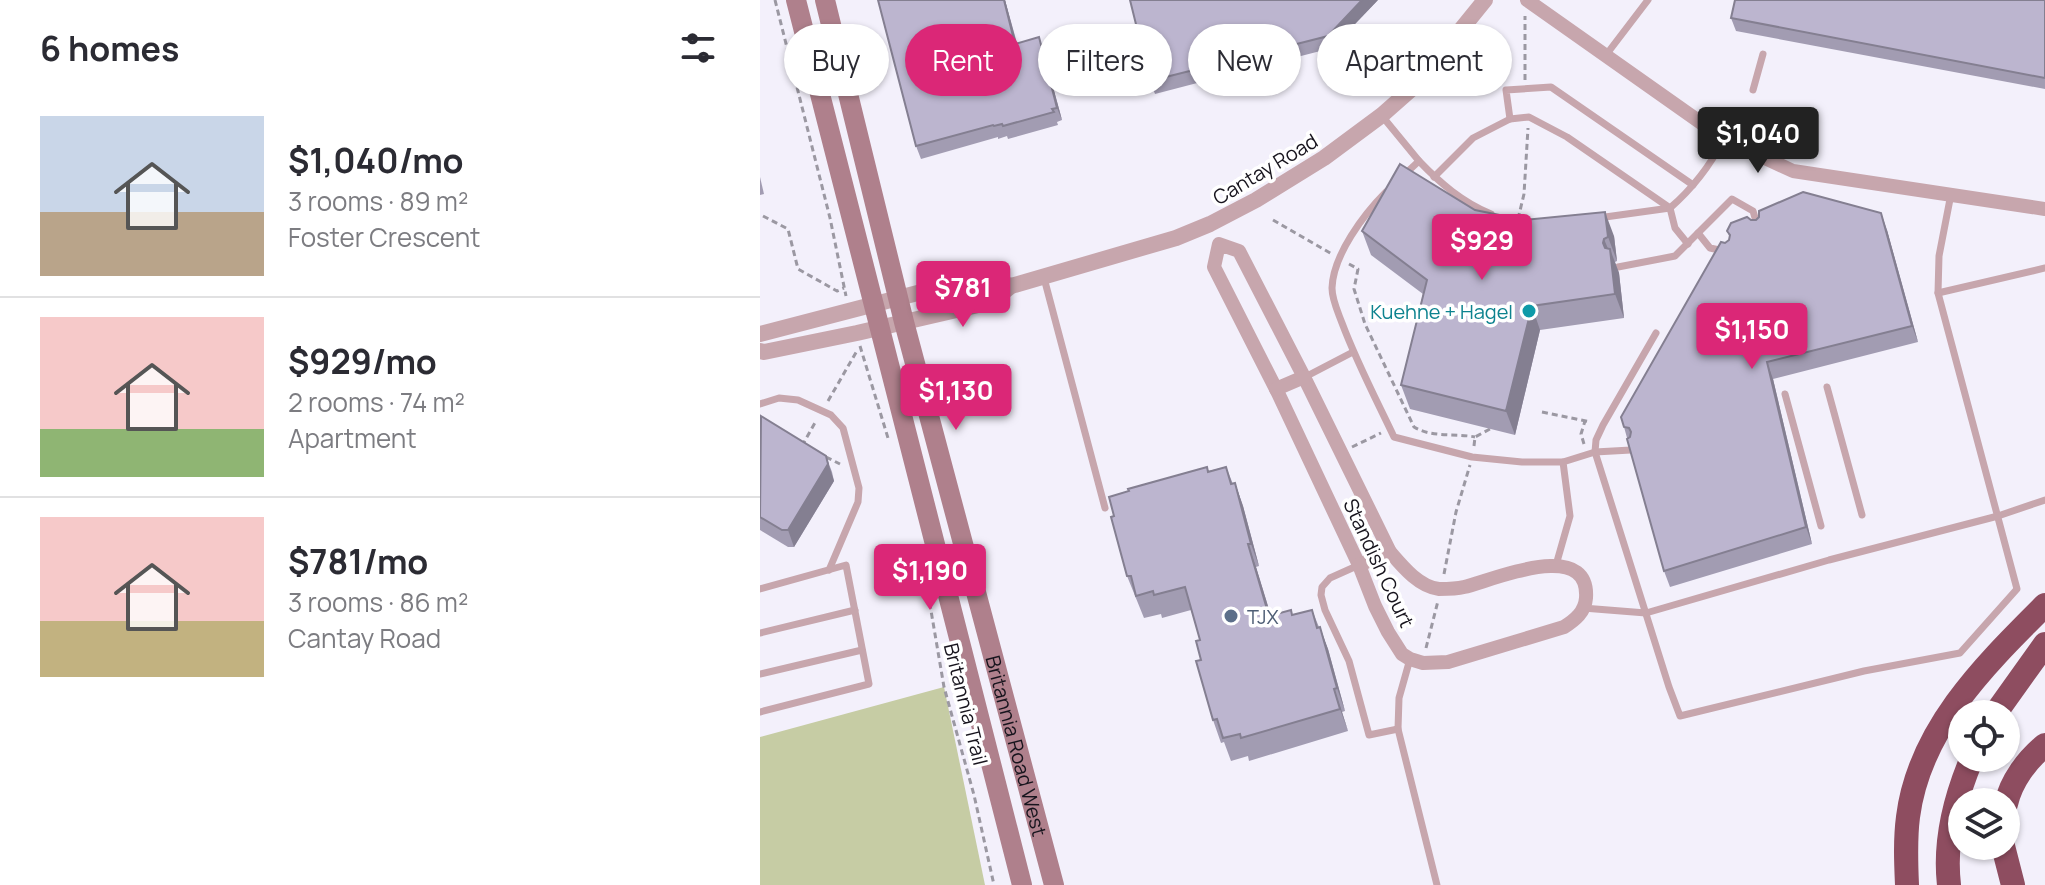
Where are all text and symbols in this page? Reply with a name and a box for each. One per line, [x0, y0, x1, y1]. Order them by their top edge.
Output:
chip: Buy [784, 24, 889, 96]
chip: Rent [905, 24, 1022, 96]
chip: Filters [1038, 24, 1172, 96]
chip: New [1188, 24, 1301, 96]
chip: Apartment [1317, 24, 1512, 96]
text: 6 homes [40, 25, 179, 71]
icon: filters [676, 26, 720, 70]
pin: $1,040 [1693, 107, 1823, 175]
text: $1,040 [1716, 115, 1800, 151]
street label: Cantay Road [1208, 127, 1322, 211]
text: $1,040/mo [288, 137, 464, 183]
icon: home [104, 148, 200, 244]
text: 3 rooms · 89 m² [288, 183, 468, 219]
pin: $929 [1435, 214, 1529, 282]
text: Foster Crescent [288, 219, 481, 255]
text: $929 [1450, 222, 1514, 258]
pin: $781 [916, 261, 1010, 329]
text: $781 [934, 269, 992, 305]
place label: Kuehne + Hagel [1370, 298, 1513, 325]
marker: Kuehne + Hagel [1520, 302, 1538, 320]
pin: $1,150 [1687, 303, 1817, 371]
text: $1,150 [1714, 311, 1790, 347]
text: $929/mo [288, 338, 437, 384]
icon: home [104, 349, 200, 445]
pin: $1,130 [891, 364, 1021, 432]
text: $1,130 [918, 372, 994, 408]
text: 2 rooms · 74 m² [288, 384, 465, 420]
text: Apartment [288, 420, 417, 456]
street label: Standish Court [1337, 494, 1421, 632]
text: $781/mo [288, 538, 428, 584]
pin: $1,190 [865, 544, 995, 612]
icon: home [104, 549, 200, 645]
text: $1,190 [892, 552, 968, 588]
text: 3 rooms · 86 m² [288, 584, 468, 620]
place label: TJX [1247, 603, 1279, 630]
marker: TJX [1222, 607, 1240, 625]
text: Cantay Road [288, 620, 441, 656]
street label: Britannia Trail [938, 640, 994, 768]
street label: Britannia Road West [980, 652, 1054, 839]
map controls [1948, 700, 2020, 860]
button: locate [1948, 700, 2020, 772]
button: layers [1948, 788, 2020, 860]

